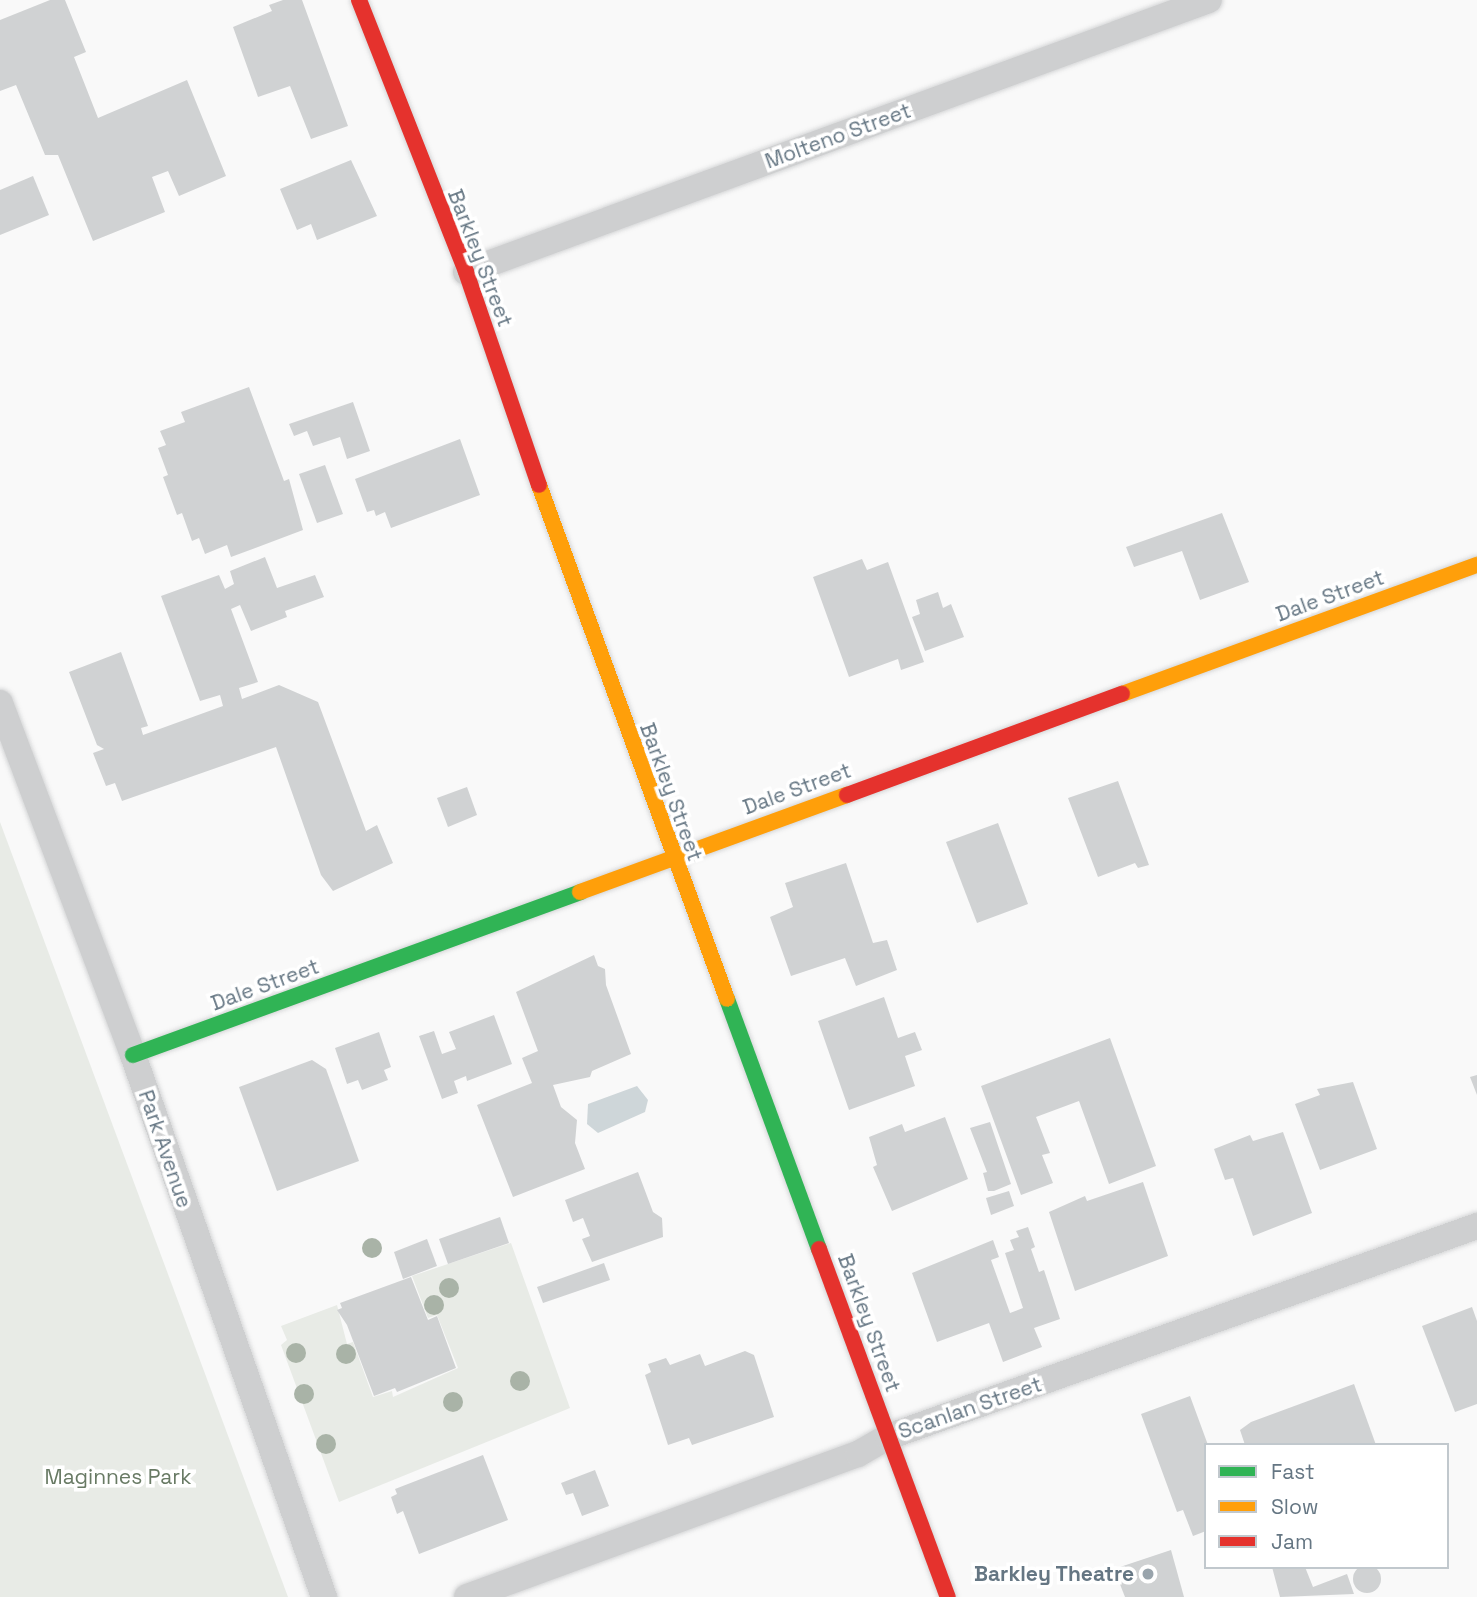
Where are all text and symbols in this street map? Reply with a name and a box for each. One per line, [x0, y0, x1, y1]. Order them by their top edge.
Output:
street label: Molteno Street [762, 98, 914, 174]
street label: Barkley Street [442, 186, 518, 330]
street label: Dale Street [1273, 565, 1387, 627]
street label: Barkley Street [634, 719, 708, 865]
street label: Dale Street [740, 758, 854, 820]
street label: Dale Street [208, 954, 322, 1016]
street label: Park Avenue [133, 1087, 197, 1211]
street label: Barkley Street [832, 1250, 906, 1396]
street label: Scanlan Street [895, 1372, 1045, 1444]
legend [1204, 1443, 1449, 1569]
text: Fast [1271, 1458, 1315, 1485]
park label: Maginnes Park [45, 1464, 191, 1490]
text: Slow [1271, 1493, 1319, 1520]
text: Jam [1271, 1528, 1313, 1555]
place label: Barkley Theatre [973, 1561, 1134, 1587]
marker: Barkley Theatre [1140, 1566, 1156, 1582]

